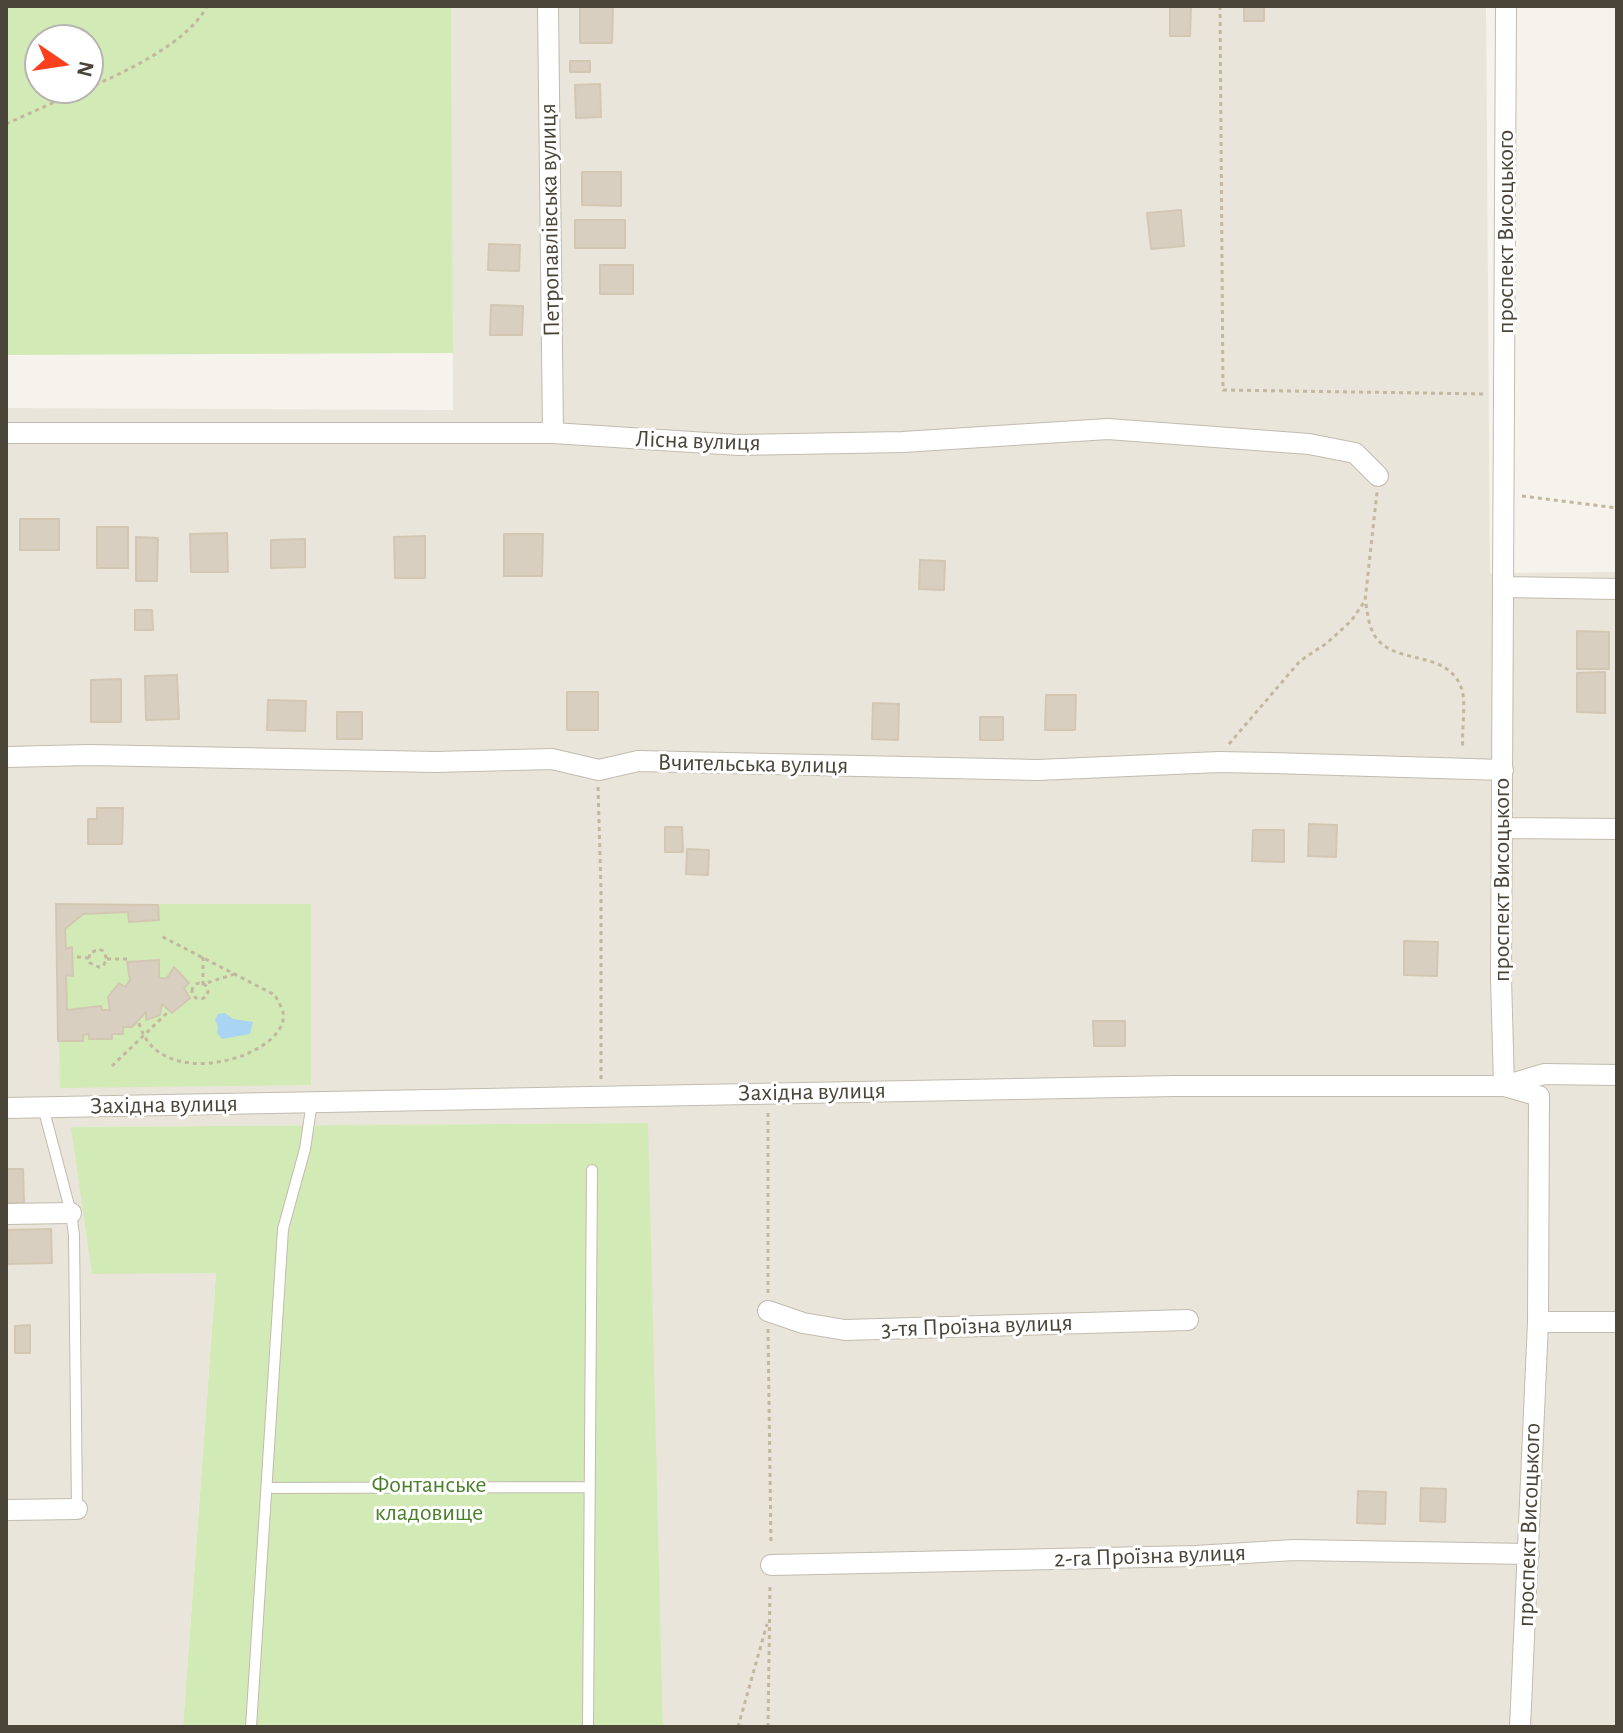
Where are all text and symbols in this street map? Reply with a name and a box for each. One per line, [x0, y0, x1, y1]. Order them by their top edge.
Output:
north arrow [24, 24, 104, 104]
text: N [73, 59, 98, 79]
street label: Петропавлівська вулиця [534, 103, 566, 337]
street label: проспект Висоцького [1492, 130, 1520, 334]
street label: Лісна вулиця [635, 424, 761, 458]
street label: Вчительська вулиця [657, 748, 849, 780]
street label: проспект Висоцького [1488, 778, 1516, 982]
street label: Західна вулиця [738, 1076, 886, 1108]
street label: Західна вулиця [90, 1089, 238, 1121]
street label: 3-тя Проїзна вулиця [881, 1308, 1073, 1344]
street label: проспект Висоцького [1511, 1422, 1547, 1628]
park label: Фонтанське кладовище [371, 1471, 487, 1527]
street label: 2-га Проїзна вулиця [1054, 1538, 1246, 1574]

